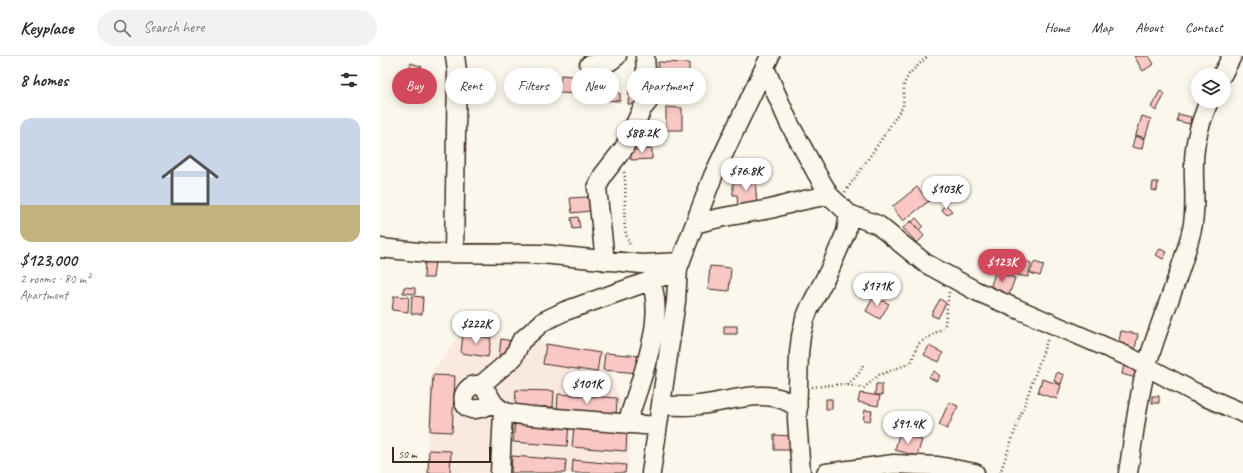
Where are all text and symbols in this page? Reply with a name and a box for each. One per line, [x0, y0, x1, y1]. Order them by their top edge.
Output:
search box [97, 10, 377, 46]
text: Keyplace [20, 16, 73, 40]
icon: search [111, 17, 133, 39]
text: Search here [143, 18, 204, 37]
text: Home [1044, 19, 1070, 36]
text: Map [1092, 19, 1113, 36]
text: About [1135, 19, 1163, 36]
text: Contact [1185, 19, 1223, 36]
chip: Buy [392, 68, 437, 104]
chip: Rent [445, 68, 496, 104]
chip: Filters [504, 68, 563, 104]
chip: New [571, 68, 619, 104]
chip: Apartment [627, 68, 706, 104]
map controls [1191, 68, 1231, 108]
button: layers [1191, 68, 1231, 108]
icon: filters [338, 69, 360, 91]
text: 8 homes [20, 70, 68, 91]
pin: $88.2K [609, 120, 675, 154]
text: $88.2K [626, 125, 658, 141]
icon: home [154, 144, 226, 216]
pin: $76.8K [713, 158, 779, 192]
text: $76.8K [730, 163, 762, 179]
pin: $103K [918, 176, 974, 210]
text: $103K [931, 181, 961, 197]
pin: $123K [974, 249, 1030, 283]
text: $123,000 [20, 250, 77, 271]
text: $123K [987, 254, 1017, 270]
text: 2 rooms · 80 m² [20, 271, 90, 287]
pin: $171K [849, 273, 905, 307]
text: $171K [862, 278, 892, 294]
text: Apartment [20, 287, 68, 303]
pin: $222K [448, 311, 504, 345]
text: $222K [461, 316, 491, 332]
pin: $101K [559, 371, 615, 405]
text: $101K [572, 376, 602, 392]
pin: $91.4K [875, 411, 941, 445]
text: $91.4K [892, 416, 924, 432]
scale bar [392, 445, 491, 464]
text: 50 m [398, 447, 417, 461]

